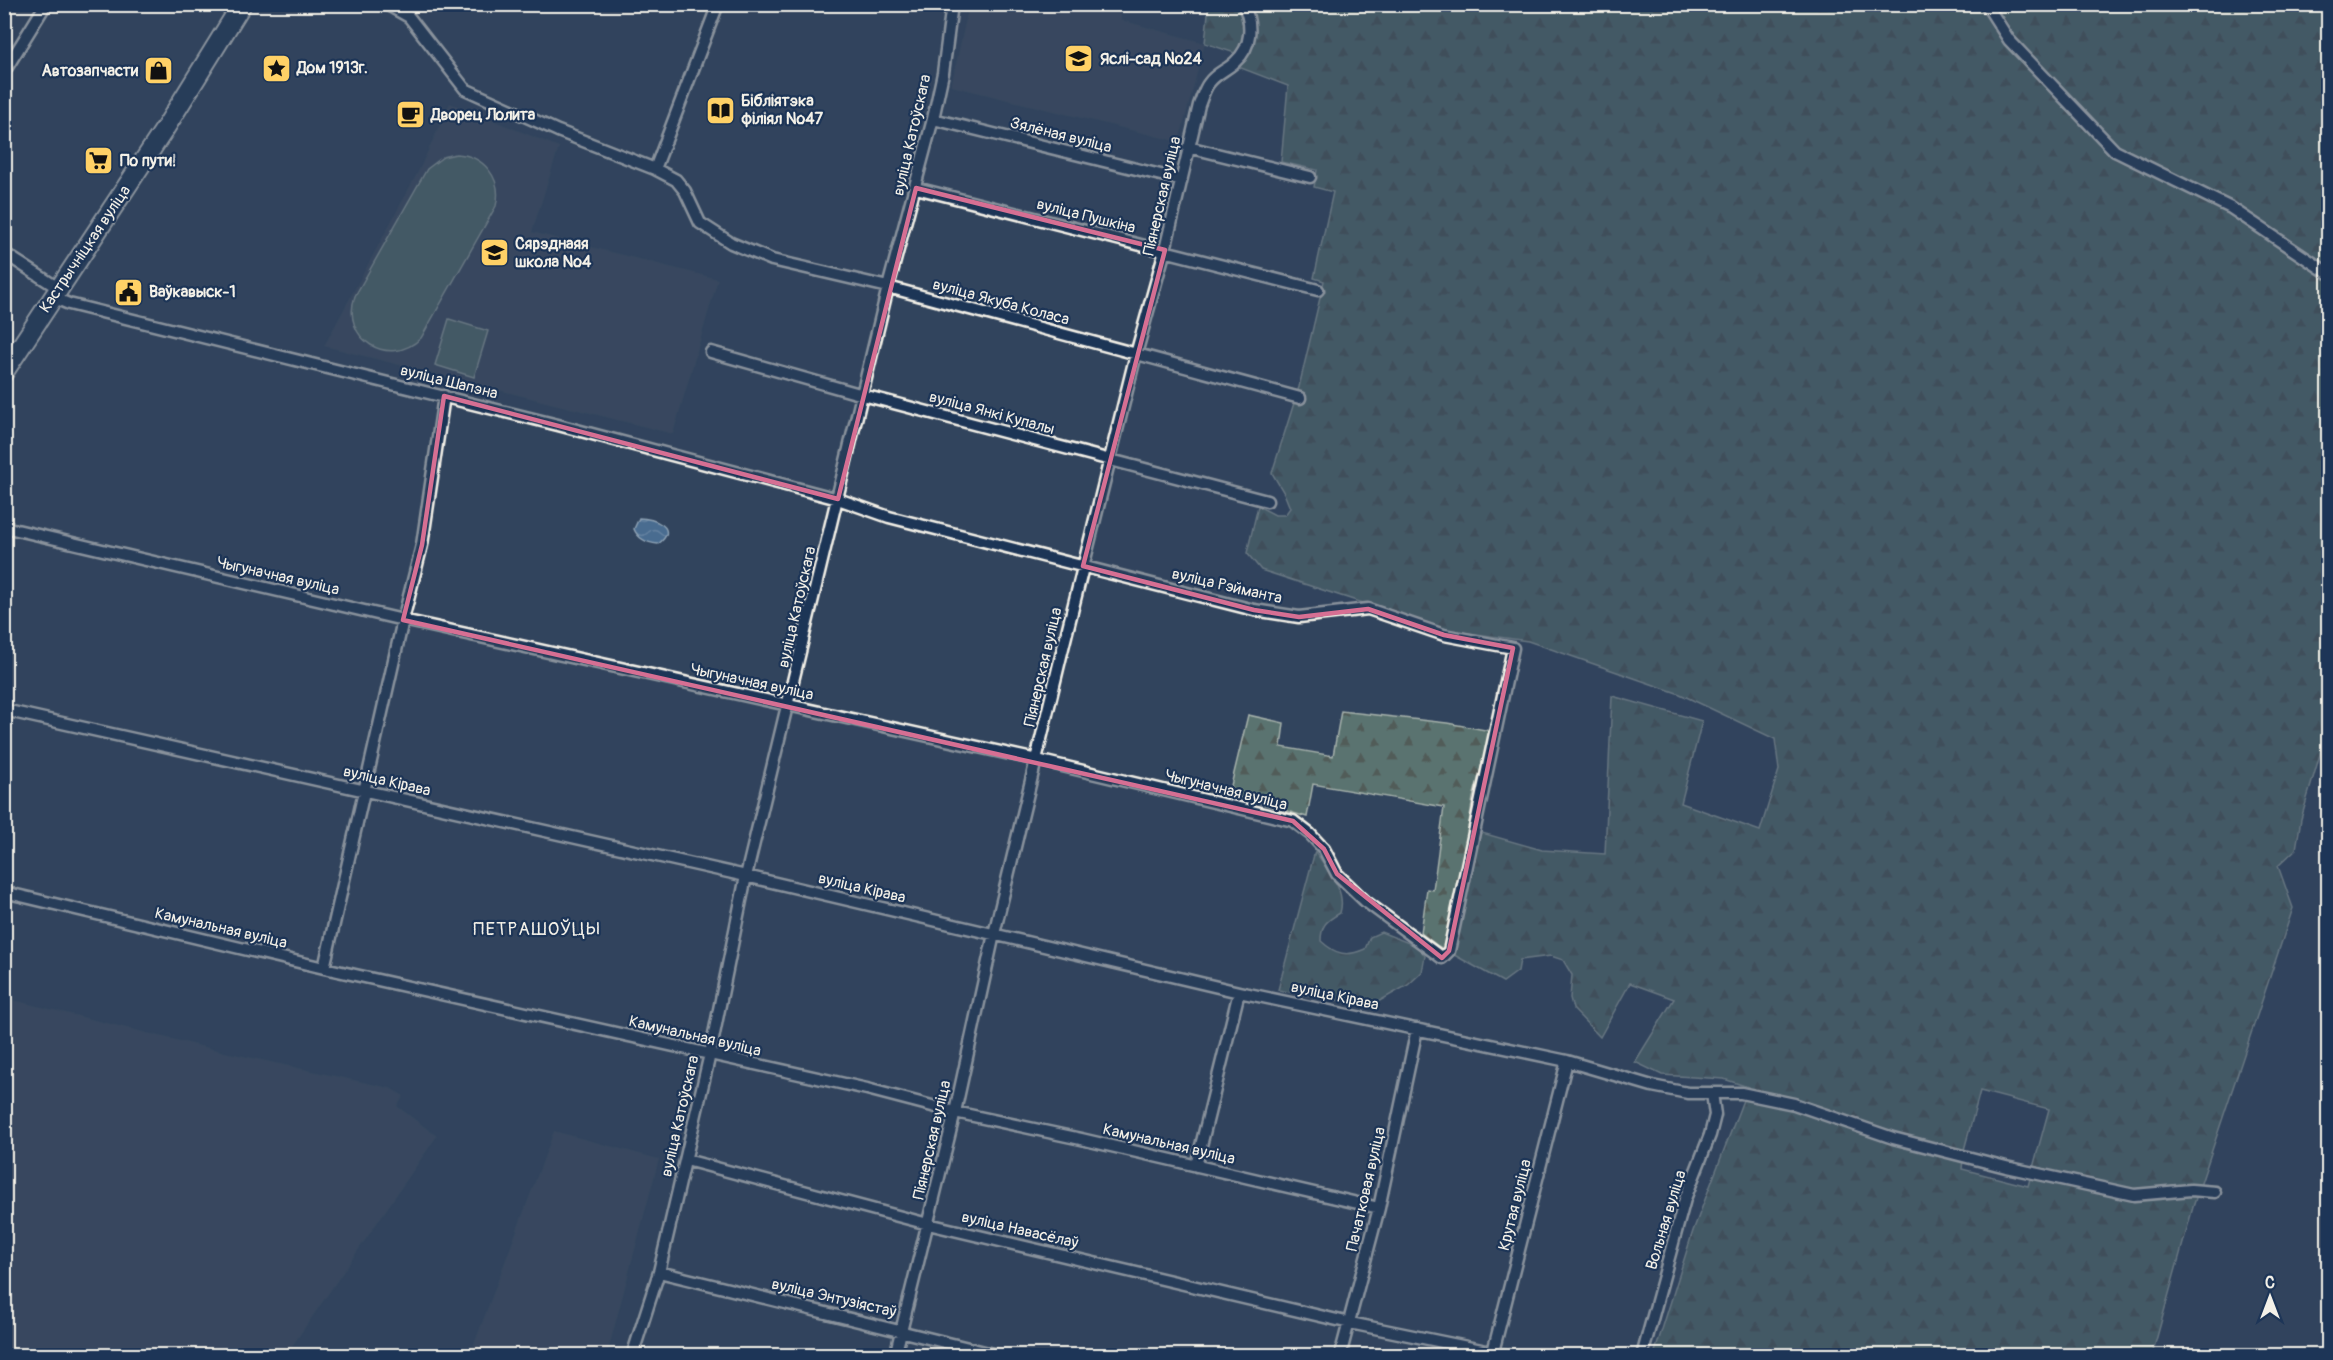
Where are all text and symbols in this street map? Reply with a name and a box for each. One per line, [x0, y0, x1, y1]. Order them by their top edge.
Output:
school or university icon: Яслі-сад №24 [1063, 43, 1095, 75]
place label: Яслі-сад №24 [1100, 49, 1202, 69]
place icon: Дом 1913г. [260, 52, 292, 84]
shop icon: Автозапчасти [143, 55, 175, 87]
place label: Дом 1913г. [296, 58, 368, 78]
place label: Автозапчасти [41, 61, 139, 81]
street label: вуліца Катоўскага [888, 72, 936, 198]
place label: Бібліятэка філіял №47 [741, 91, 824, 129]
library icon: Бібліятэка філіял №47 [704, 94, 736, 126]
cafe icon: Дворец Лолита [394, 99, 426, 131]
place label: Дворец Лолита [430, 105, 536, 125]
street label: Зялёная вуліца [1008, 113, 1114, 157]
street label: Піянерская вуліца [1139, 134, 1185, 258]
supermarket icon: По пути! [83, 145, 115, 177]
place label: По пути! [120, 151, 176, 171]
street label: Кастрычніцкая вуліца [35, 181, 135, 317]
street label: вуліца Пушкіна [1034, 194, 1138, 238]
place label: Сярэднаяя школа №4 [515, 234, 592, 272]
school or university icon: Сярэднаяя школа №4 [478, 237, 510, 269]
street label: вуліца Якуба Коласа [931, 274, 1071, 330]
public building icon: Ваўкавыск-1 [112, 276, 144, 308]
place label: Ваўкавыск-1 [149, 282, 236, 302]
street label: вуліца Шапэна [398, 360, 500, 404]
street label: вуліца Янкі Купалы [927, 387, 1057, 439]
street label: вуліца Катоўскага [773, 544, 821, 670]
street label: Чыгуначная вуліца [215, 552, 341, 600]
street label: вуліца Рэйманта [1170, 564, 1284, 608]
street label: Піянерская вуліца [1020, 605, 1066, 729]
street label: Чыгуначная вуліца [689, 659, 815, 705]
street label: вуліца Кірава [341, 761, 433, 801]
street label: Чыгуначная вуліца [1163, 765, 1289, 815]
street label: вуліца Кірава [816, 868, 908, 908]
street label: Камунальная вуліца [153, 903, 289, 953]
district label: ПЕТРАШОЎЦЫ [473, 918, 601, 941]
street label: вуліца Кірава [1289, 977, 1381, 1015]
street label: Камунальная вуліца [627, 1011, 763, 1061]
street label: вуліца Катоўскага [656, 1053, 704, 1179]
street label: Піянерская вуліца [909, 1078, 955, 1202]
street label: Камунальная вуліца [1101, 1119, 1237, 1169]
street label: Пачатковая вуліца [1342, 1125, 1390, 1253]
street label: Крутая вуліца [1494, 1157, 1536, 1253]
street label: Вольная вуліца [1641, 1168, 1691, 1272]
street label: вуліца Навасёлаў [960, 1207, 1080, 1253]
north arrow [2240, 1267, 2300, 1327]
text: С [2265, 1273, 2275, 1293]
street label: вуліца Энтузіястаў [770, 1274, 899, 1322]

